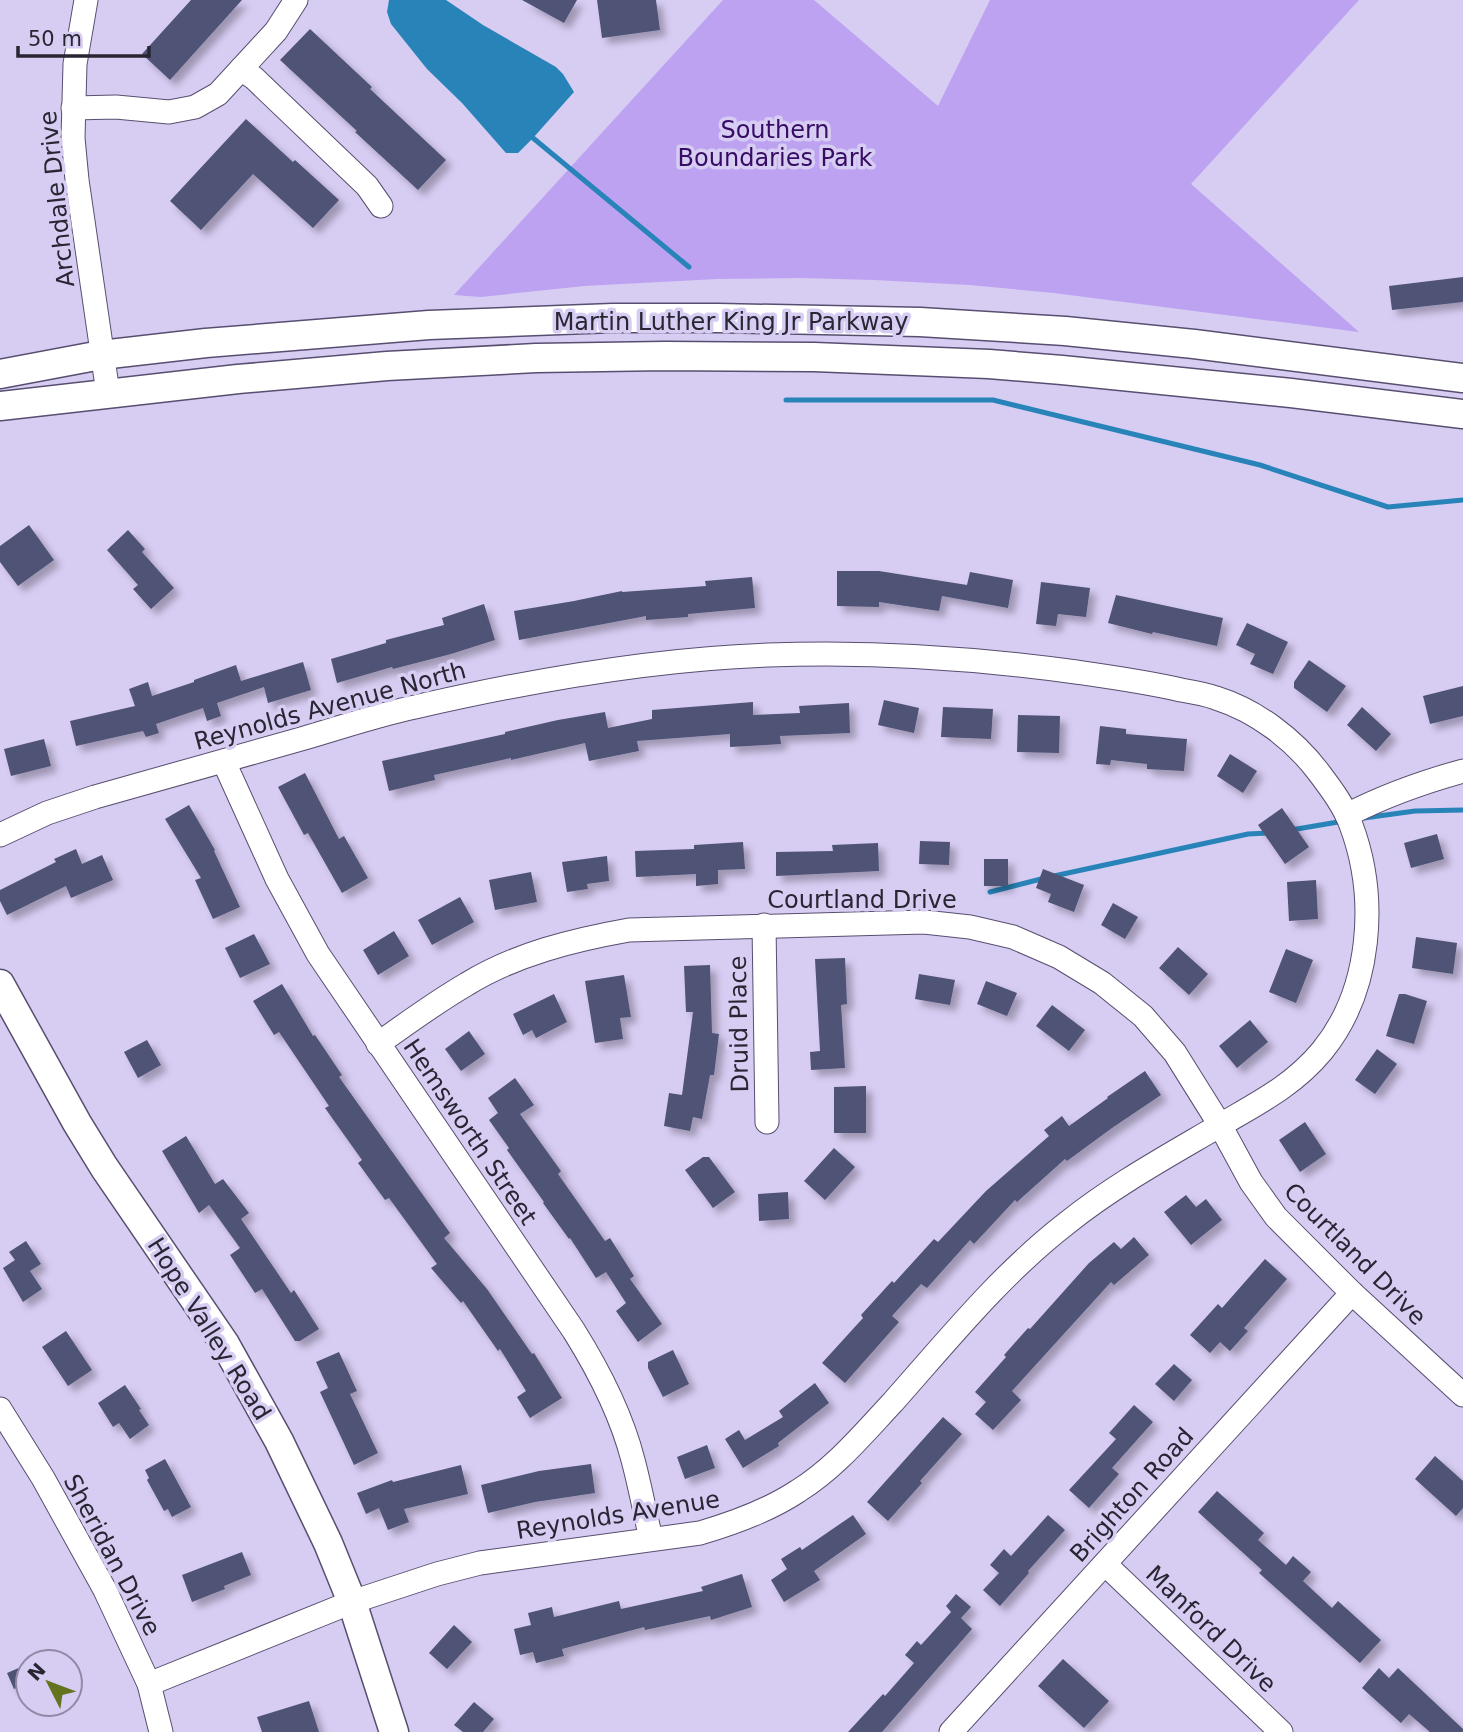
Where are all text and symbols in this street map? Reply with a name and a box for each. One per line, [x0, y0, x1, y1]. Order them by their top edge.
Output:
scale bar [18, 14, 149, 58]
text: 50 m [28, 27, 82, 51]
street label: Archdale Drive [34, 109, 80, 289]
park label: Southern Boundaries Park [678, 116, 873, 172]
street label: Martin Luther King Jr Parkway [554, 308, 908, 336]
street label: Reynolds Avenue North [191, 656, 469, 756]
street label: Courtland Drive [767, 886, 957, 914]
street label: Druid Place [724, 955, 754, 1093]
street label: Hemsworth Street [397, 1034, 543, 1230]
street label: Courtland Drive [1278, 1177, 1432, 1331]
street label: Hope Valley Road [142, 1233, 276, 1425]
street label: Brighton Road [1065, 1422, 1199, 1568]
street label: Sheridan Drive [58, 1470, 166, 1640]
street label: Reynolds Avenue [514, 1485, 722, 1545]
street label: Manford Drive [1140, 1560, 1282, 1698]
north arrow [14, 1648, 84, 1718]
text: N [23, 1658, 50, 1685]

